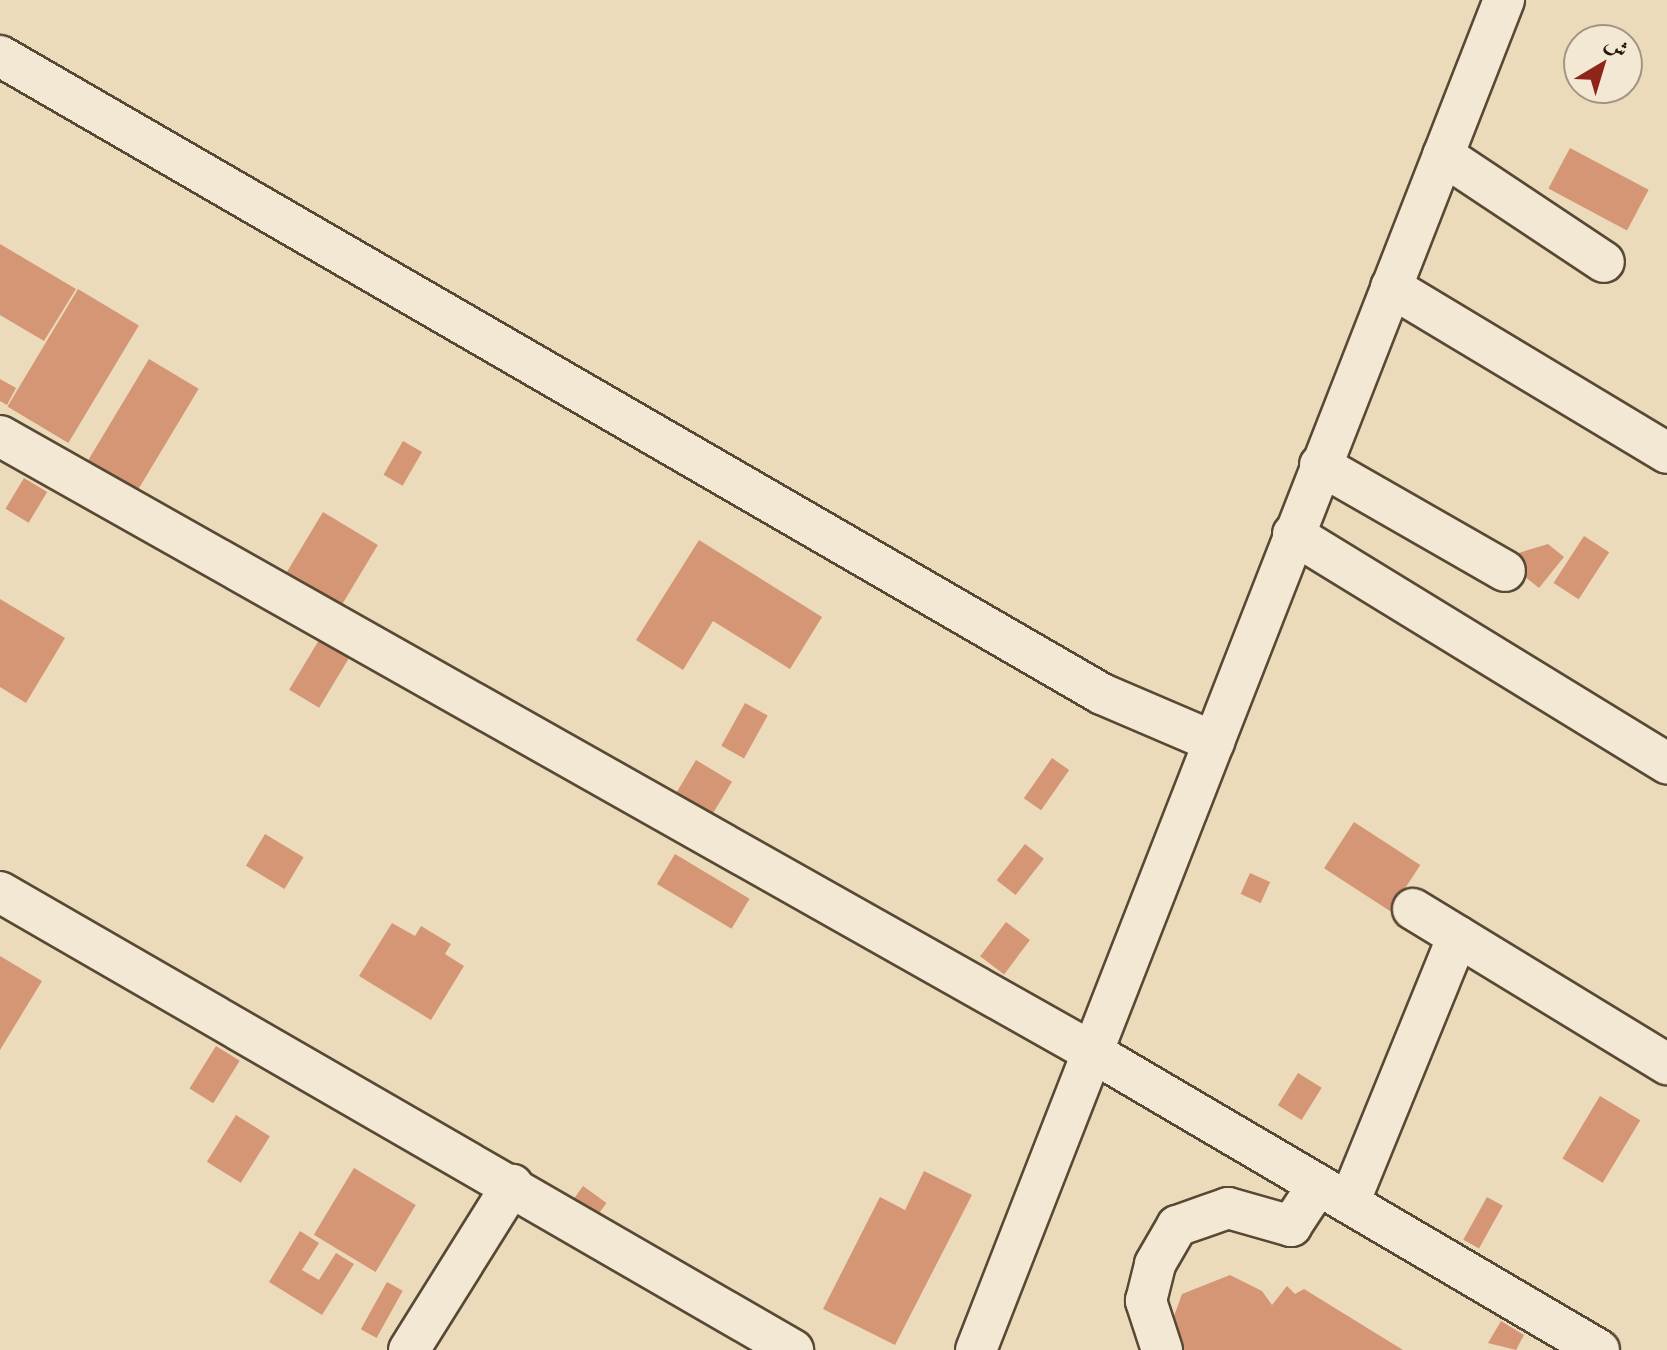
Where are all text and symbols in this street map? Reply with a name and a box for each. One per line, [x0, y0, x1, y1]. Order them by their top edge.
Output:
north arrow [1563, 24, 1643, 104]
text: ش [1599, 29, 1634, 64]

